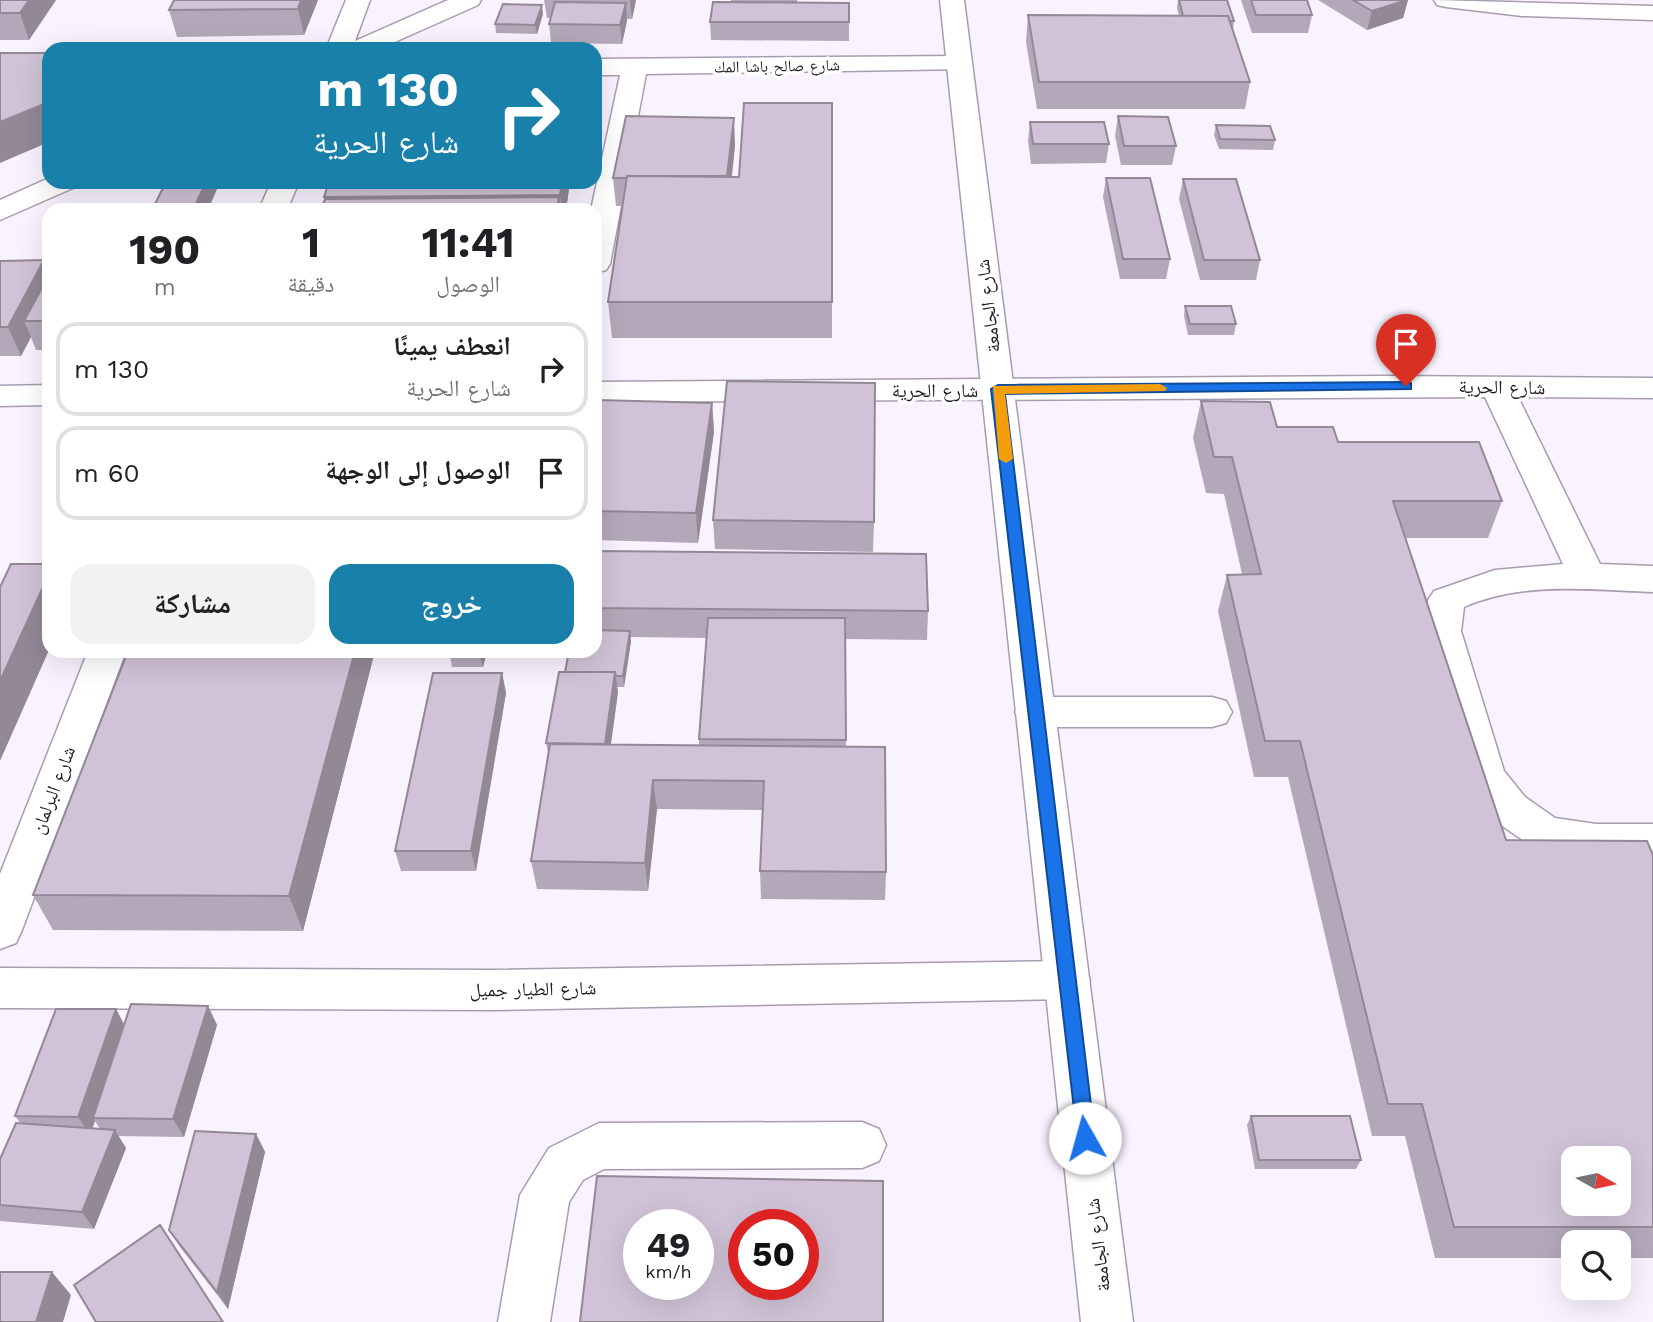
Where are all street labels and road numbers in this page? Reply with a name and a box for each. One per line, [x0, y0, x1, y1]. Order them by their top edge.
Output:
street label: شارع صالح باشا المك [714, 55, 840, 78]
street label: شارع الجامعة [971, 258, 1005, 354]
street label: شارع الحرية [1459, 375, 1545, 399]
street label: شارع الحرية [892, 379, 978, 402]
street label: شارع البرلمان [26, 743, 80, 837]
street label: شارع الطيار جميل [470, 976, 596, 1002]
street label: شارع الجامعة [1081, 1197, 1115, 1293]

